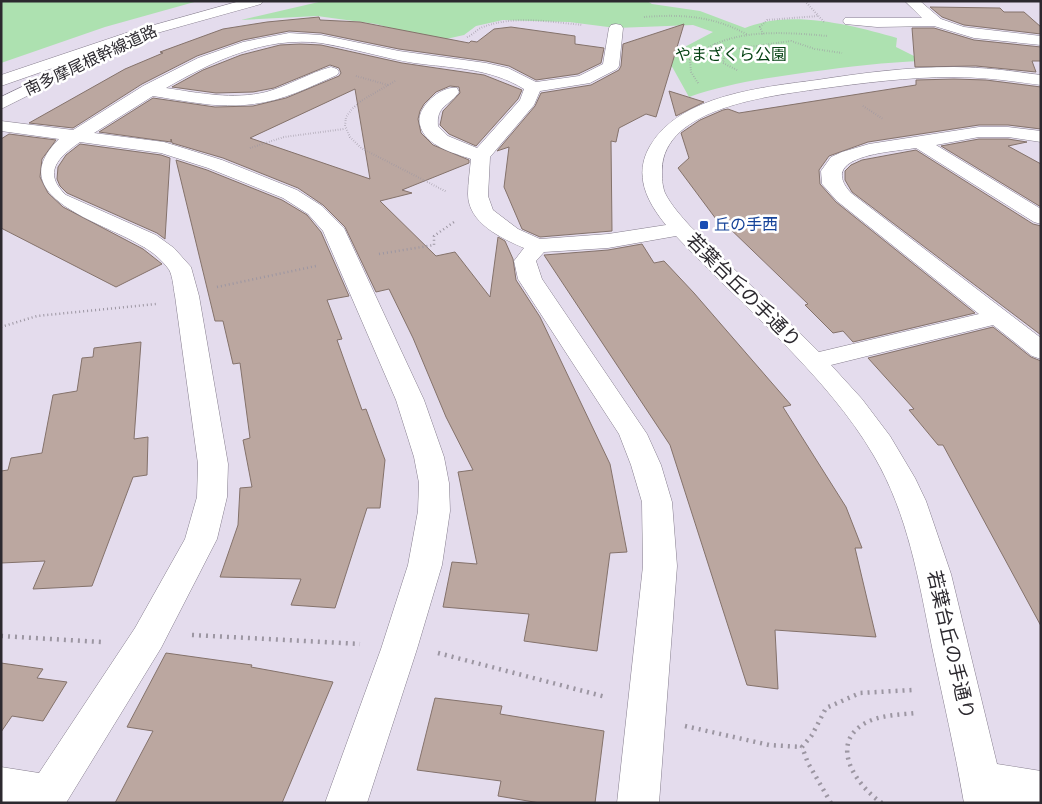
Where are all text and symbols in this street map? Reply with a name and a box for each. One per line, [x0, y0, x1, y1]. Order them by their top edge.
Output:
street label: 南多摩尾根幹線道路 [22, 22, 160, 100]
park label: やまざくら公園 [675, 46, 787, 65]
place label: 丘の手西 [714, 216, 778, 235]
marker: 丘の手西 [698, 219, 710, 231]
street label: 若葉台丘の手通り [681, 229, 805, 353]
street label: 若葉台丘の手通り [922, 568, 978, 722]

